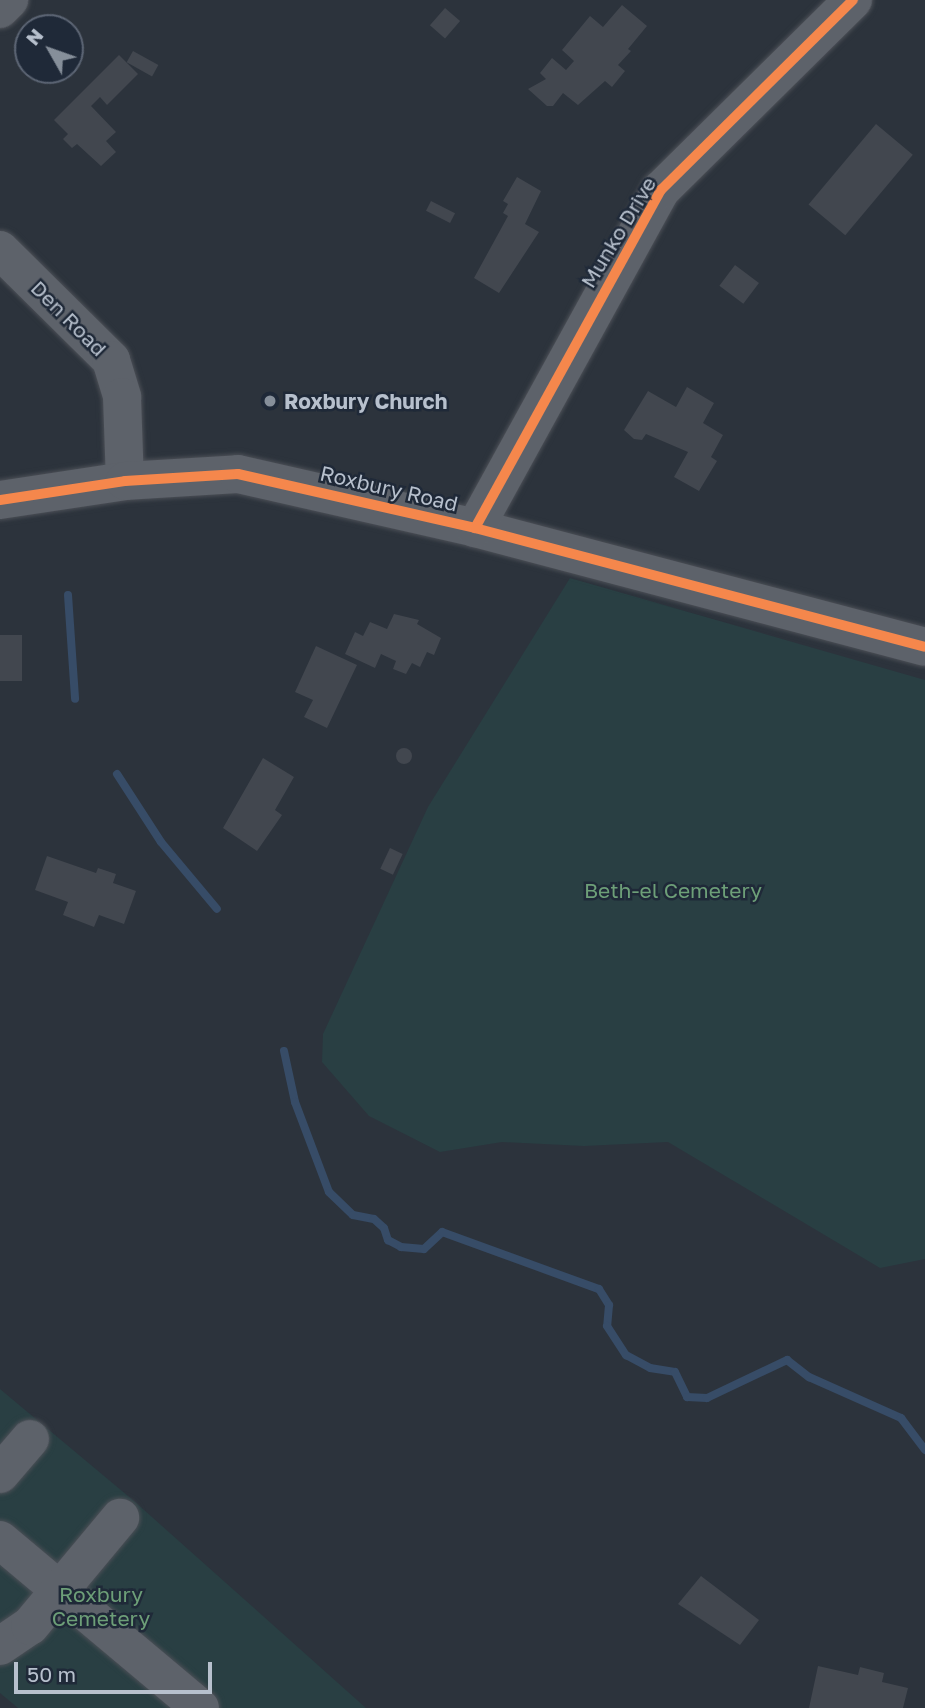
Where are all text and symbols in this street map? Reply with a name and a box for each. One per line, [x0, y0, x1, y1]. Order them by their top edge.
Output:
north arrow [14, 14, 84, 84]
text: N [21, 24, 48, 49]
street label: Munko Drive [575, 172, 661, 292]
street label: Den Road [26, 275, 112, 361]
place label: Roxbury Church [284, 388, 447, 414]
marker: Roxbury Church [262, 393, 278, 409]
street label: Roxbury Road [318, 460, 460, 516]
park label: Beth-el Cemetery [584, 877, 762, 903]
park label: Roxbury Cemetery [52, 1581, 150, 1631]
scale bar [18, 1648, 215, 1692]
text: 50 m [27, 1661, 76, 1687]

